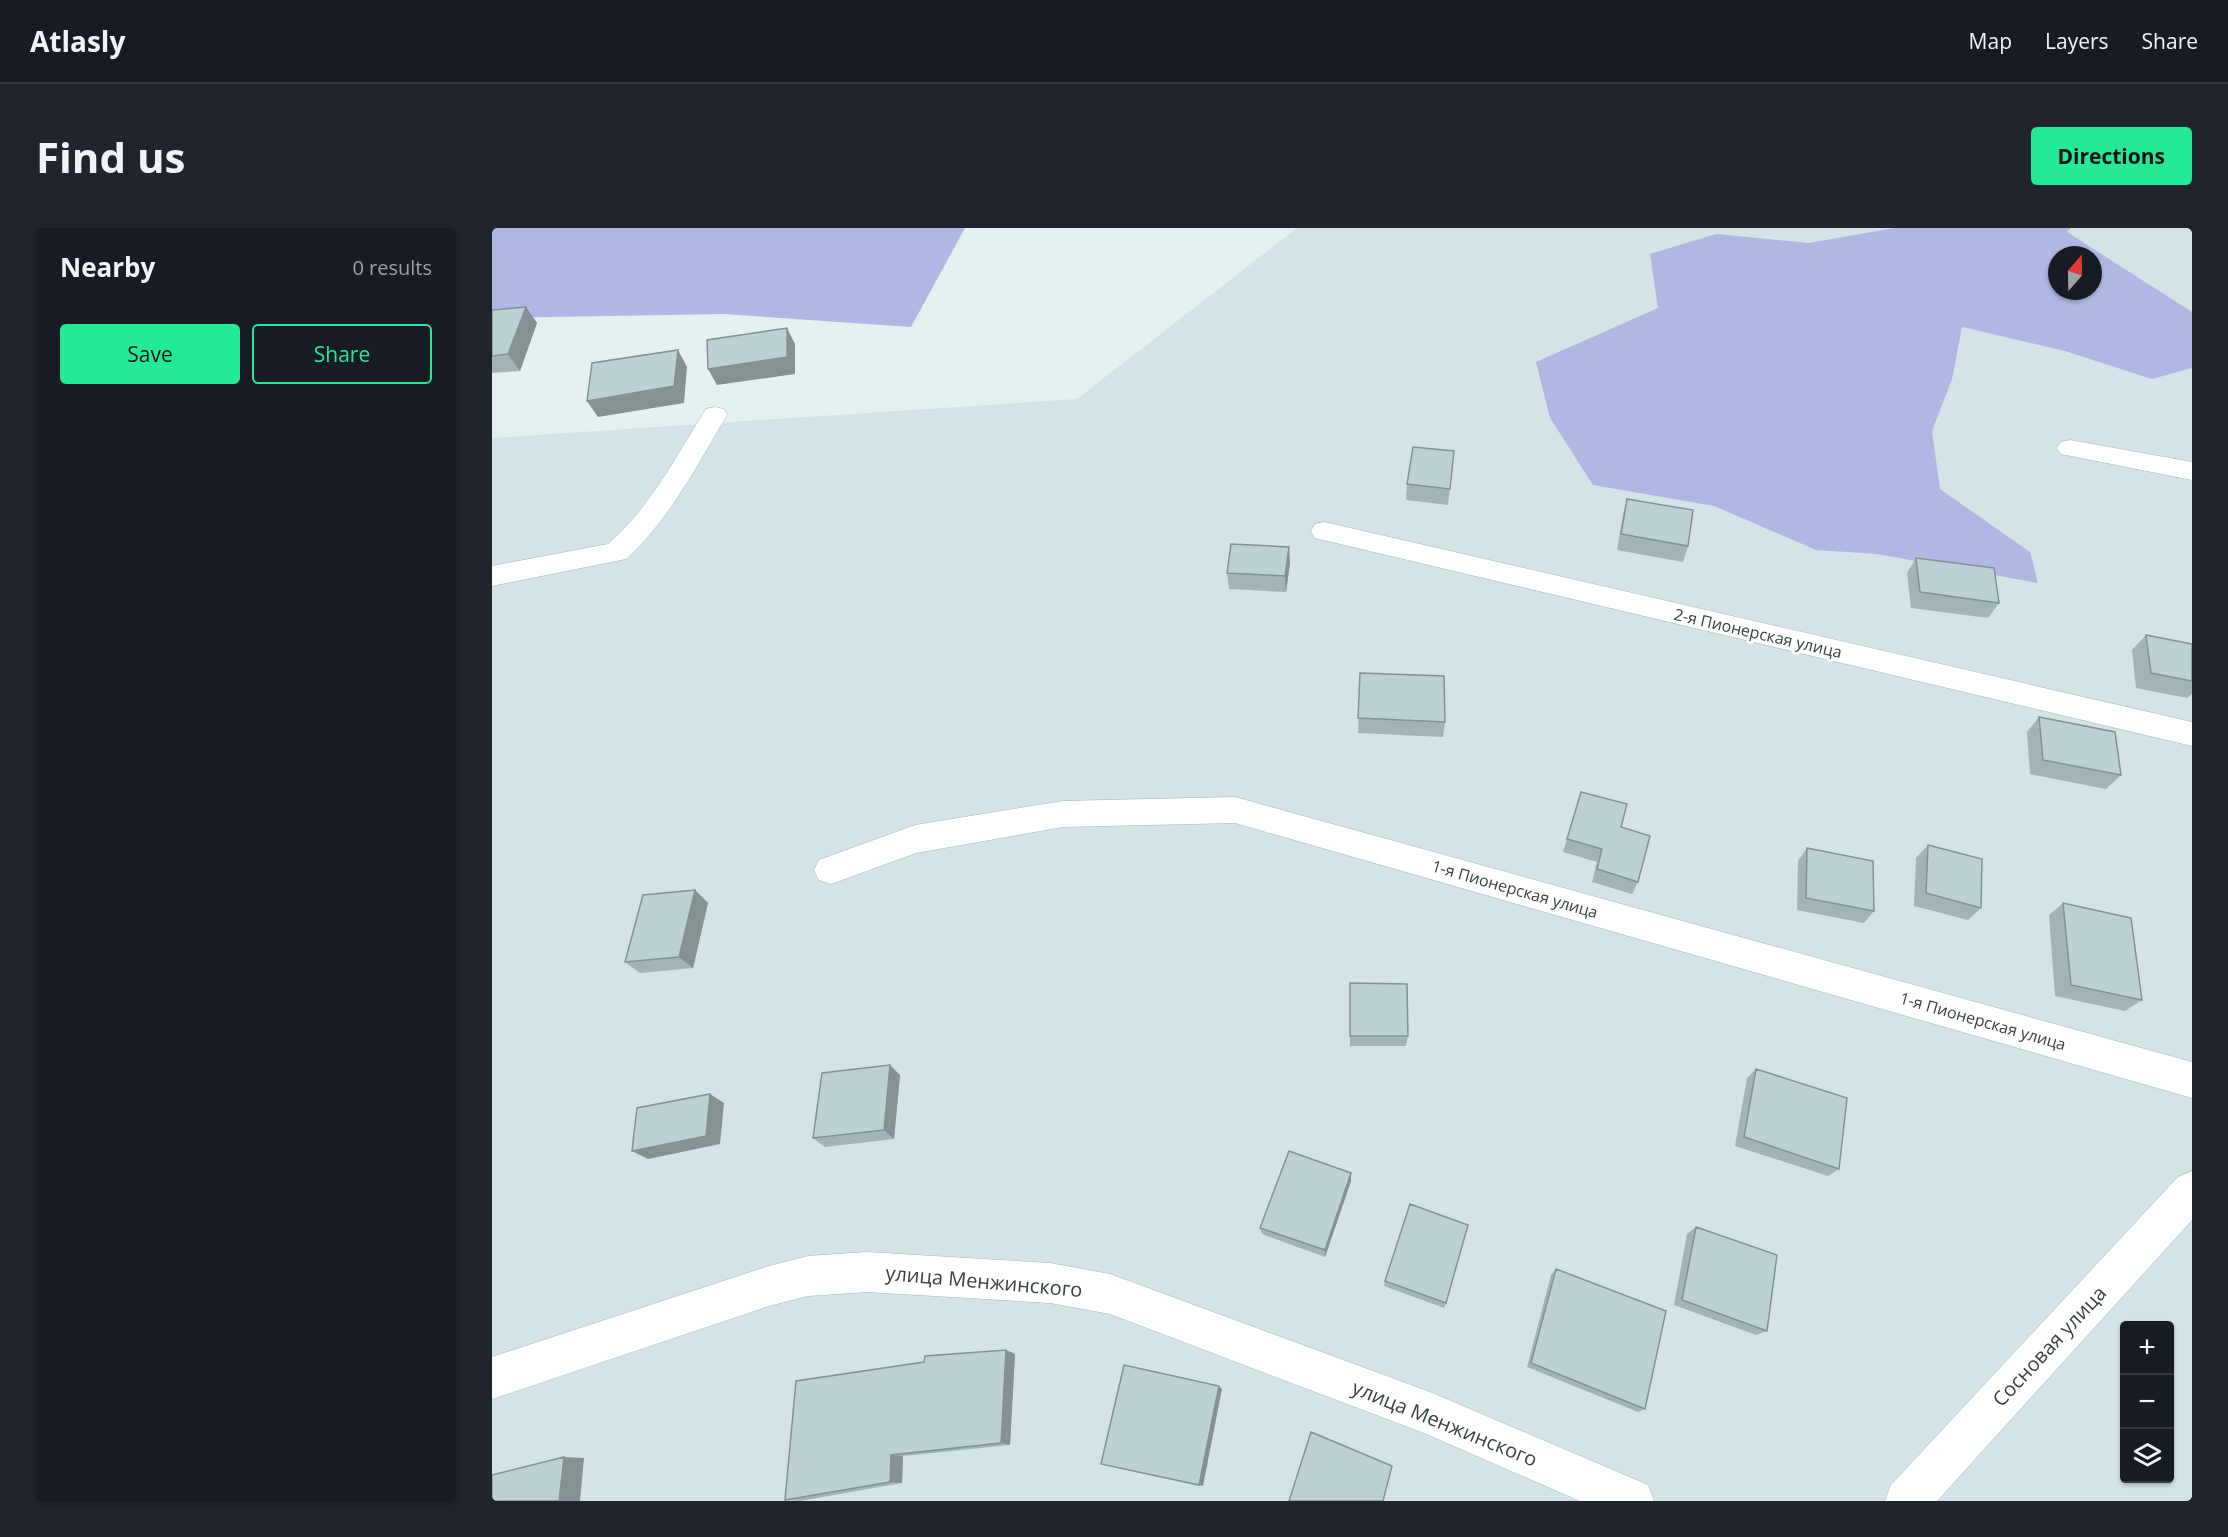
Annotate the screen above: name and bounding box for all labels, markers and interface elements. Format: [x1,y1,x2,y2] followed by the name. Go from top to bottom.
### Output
[30,22,125,60] text: Atlasly
[1969,27,2012,55] text: Map
[2045,27,2109,55] text: Layers
[2142,27,2198,55] text: Share
[2031,127,2192,185] button: Directions
[36,128,185,185] text: Find us
[2048,246,2102,300] north arrow
[60,249,155,285] text: Nearby
[352,254,432,281] text: 0 results
[60,324,240,384] button: Save
[252,324,432,384] button: Share
[1672,603,1844,663] street label: 2-я Пионерская улица
[1429,855,1601,923] street label: 1-я Пионерская улица
[1897,987,2069,1055] street label: 1-я Пионерская улица
[884,1259,1084,1303] street label: улица Менжинского
[1986,1280,2112,1412] street label: Сосновая улица
[2120,1321,2174,1483] map controls
[2120,1321,2174,1375] button: +
[1348,1373,1542,1473] street label: улица Менжинского
[2120,1375,2174,1429] button: −
[2120,1429,2174,1483] button: layers

